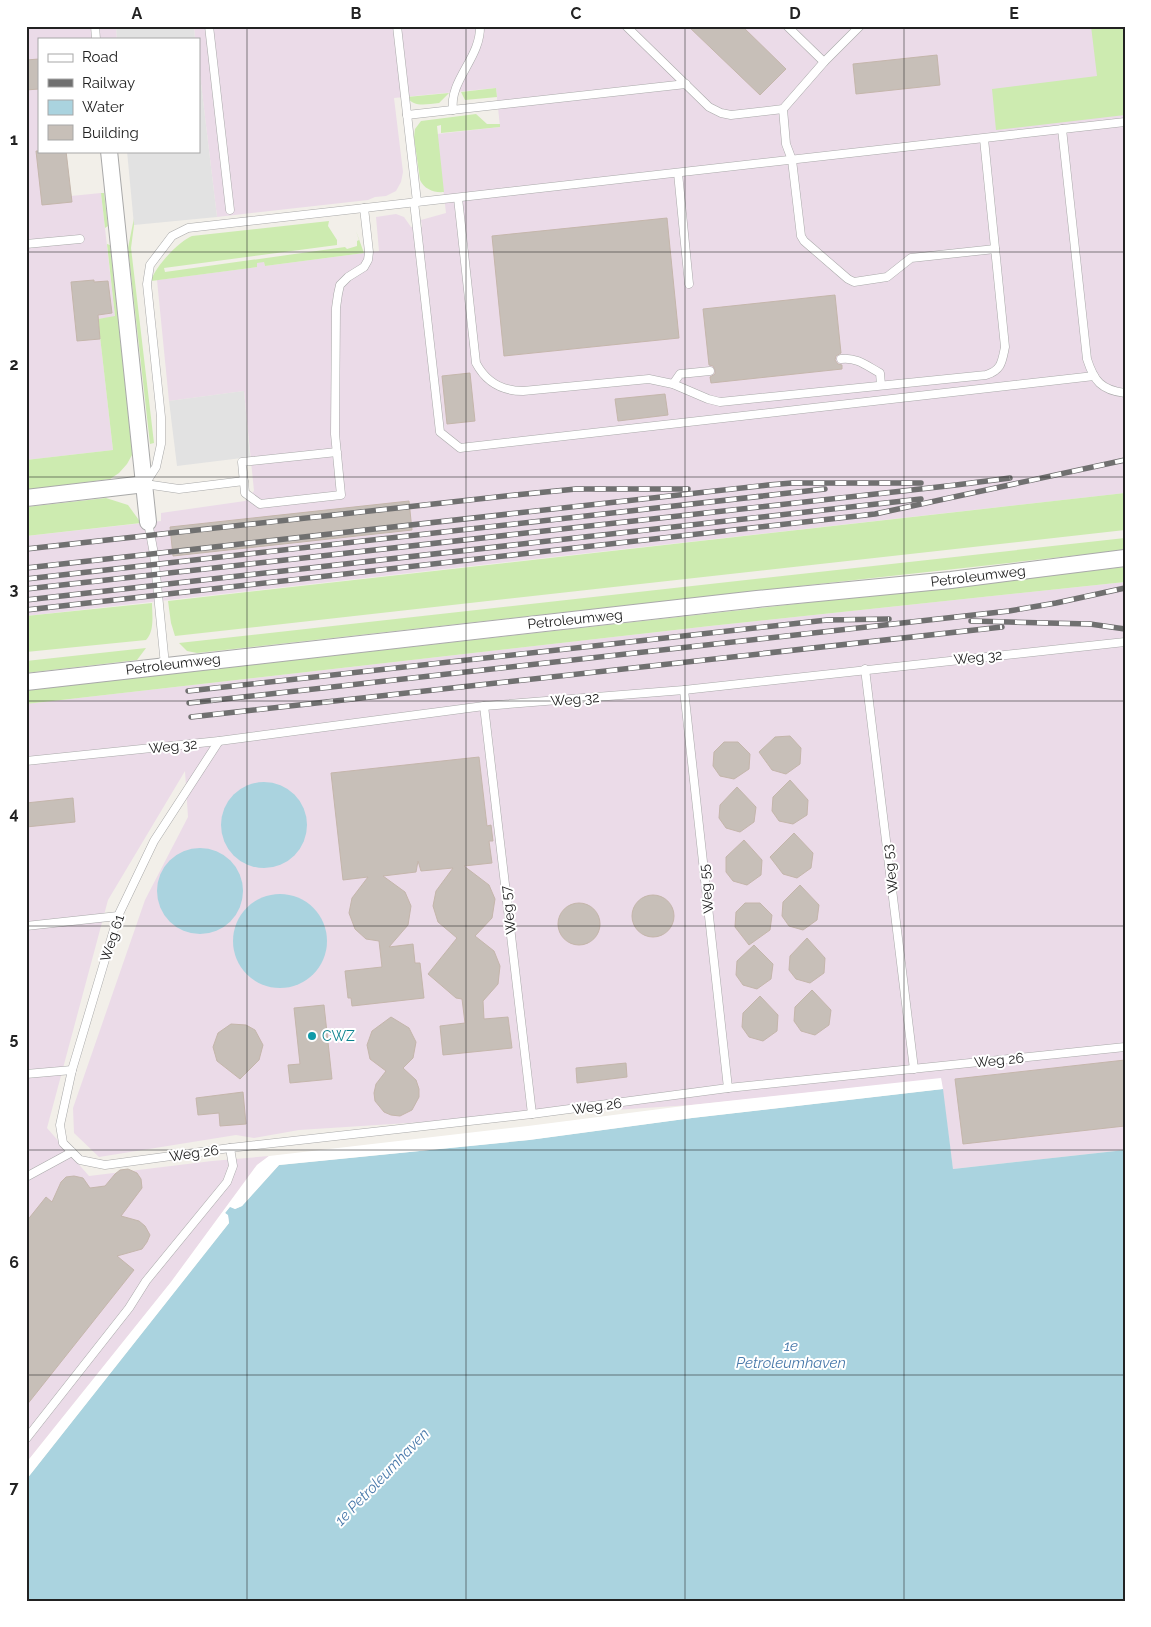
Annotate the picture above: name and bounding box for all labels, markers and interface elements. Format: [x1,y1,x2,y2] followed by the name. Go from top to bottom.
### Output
[132,4,143,23] text: A
[351,4,362,23] text: B
[571,4,582,23] text: C
[789,4,801,23] text: D
[1009,4,1019,23] text: E
[38,38,200,152] legend
[82,48,118,66] text: Road
[82,74,135,92] text: Railway
[82,98,125,116] text: Water
[82,124,139,142] text: Building
[10,130,18,149] text: 1
[9,355,19,374] text: 2
[930,562,1026,590] street label: Petroleumweg
[10,580,19,599] text: 3
[527,606,623,632] street label: Petroleumweg
[953,646,1003,668] street label: Weg 32
[125,650,221,678] street label: Petroleumweg
[550,689,600,709] street label: Weg 32
[148,735,198,757] street label: Weg 32
[9,804,19,823] text: 4
[879,844,901,894] street label: Weg 53
[695,863,717,914] street label: Weg 55
[497,884,519,935] street label: Weg 57
[97,912,127,964] street label: Weg 61
[322,1028,355,1044] place label: CWZ
[10,1029,19,1048] text: 5
[306,1030,318,1042] marker: CWZ
[973,1049,1025,1071] street label: Weg 26
[571,1095,623,1117] street label: Weg 26
[168,1142,220,1164] street label: Weg 26
[9,1253,19,1272] text: 6
[736,1337,846,1372] water label: 1e Petroleumhaven
[331,1425,433,1529] water label: 1e Petroleumhaven
[10,1478,19,1497] text: 7

